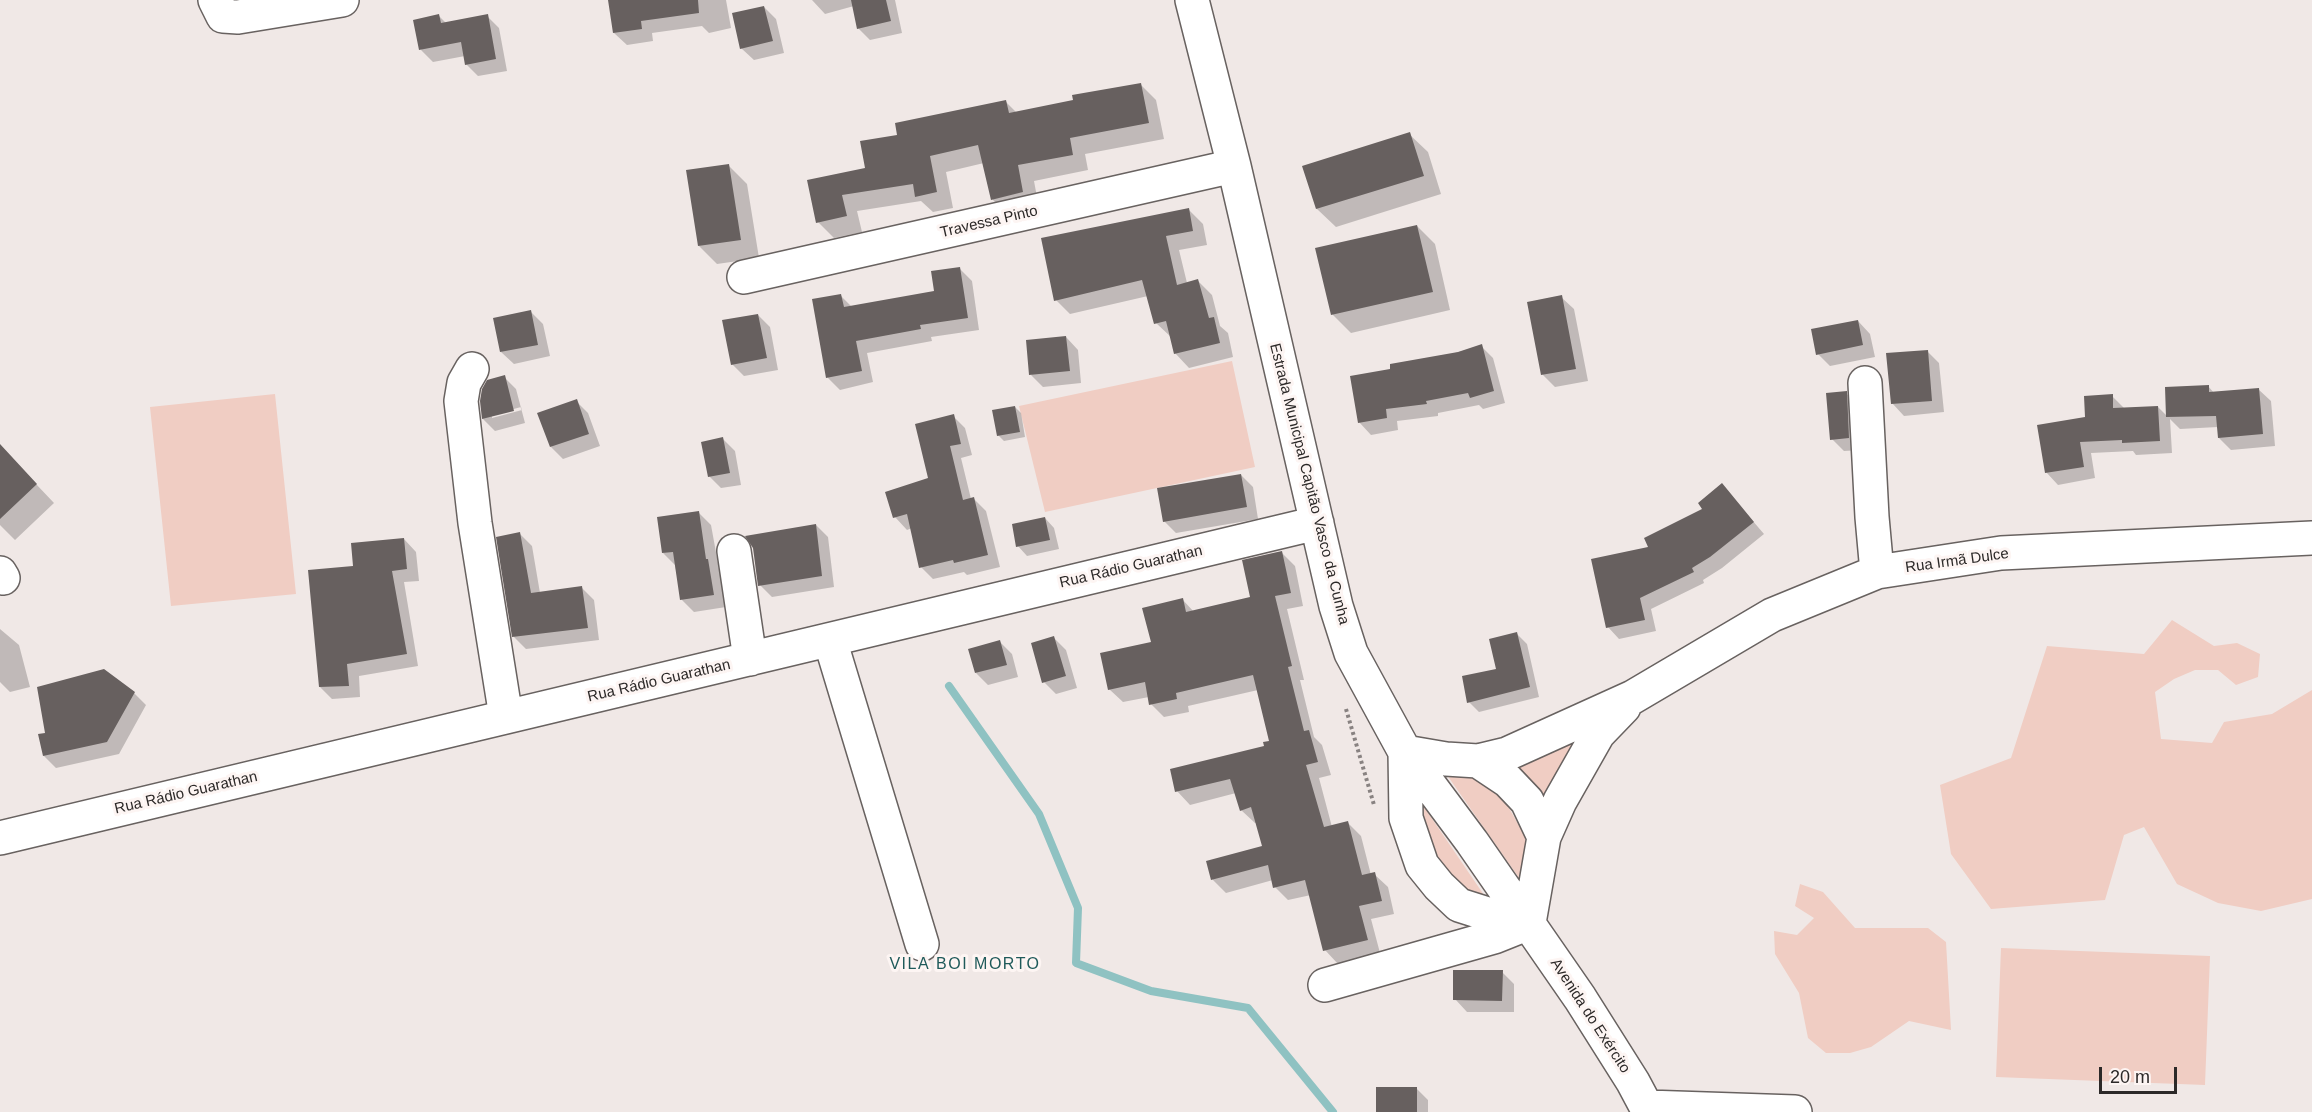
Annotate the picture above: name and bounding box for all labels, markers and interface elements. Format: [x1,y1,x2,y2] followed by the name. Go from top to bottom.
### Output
[939,202,1039,242] street label: Travessa Pinto
[1265,342,1353,626] street label: Estrada Municipal Capitão Vasco da Cunha
[1058,542,1204,592] street label: Rua Rádio Guarathan
[1904,545,2010,577] street label: Rua Irmã Dulce
[586,656,732,706] street label: Rua Rádio Guarathan
[113,768,259,818] street label: Rua Rádio Guarathan
[889,955,1041,975] district label: VILA BOI MORTO
[1546,955,1634,1077] street label: Avenida do Exército
[2102,1055,2180,1093] scale bar
[2110,1067,2150,1087] text: 20 m

